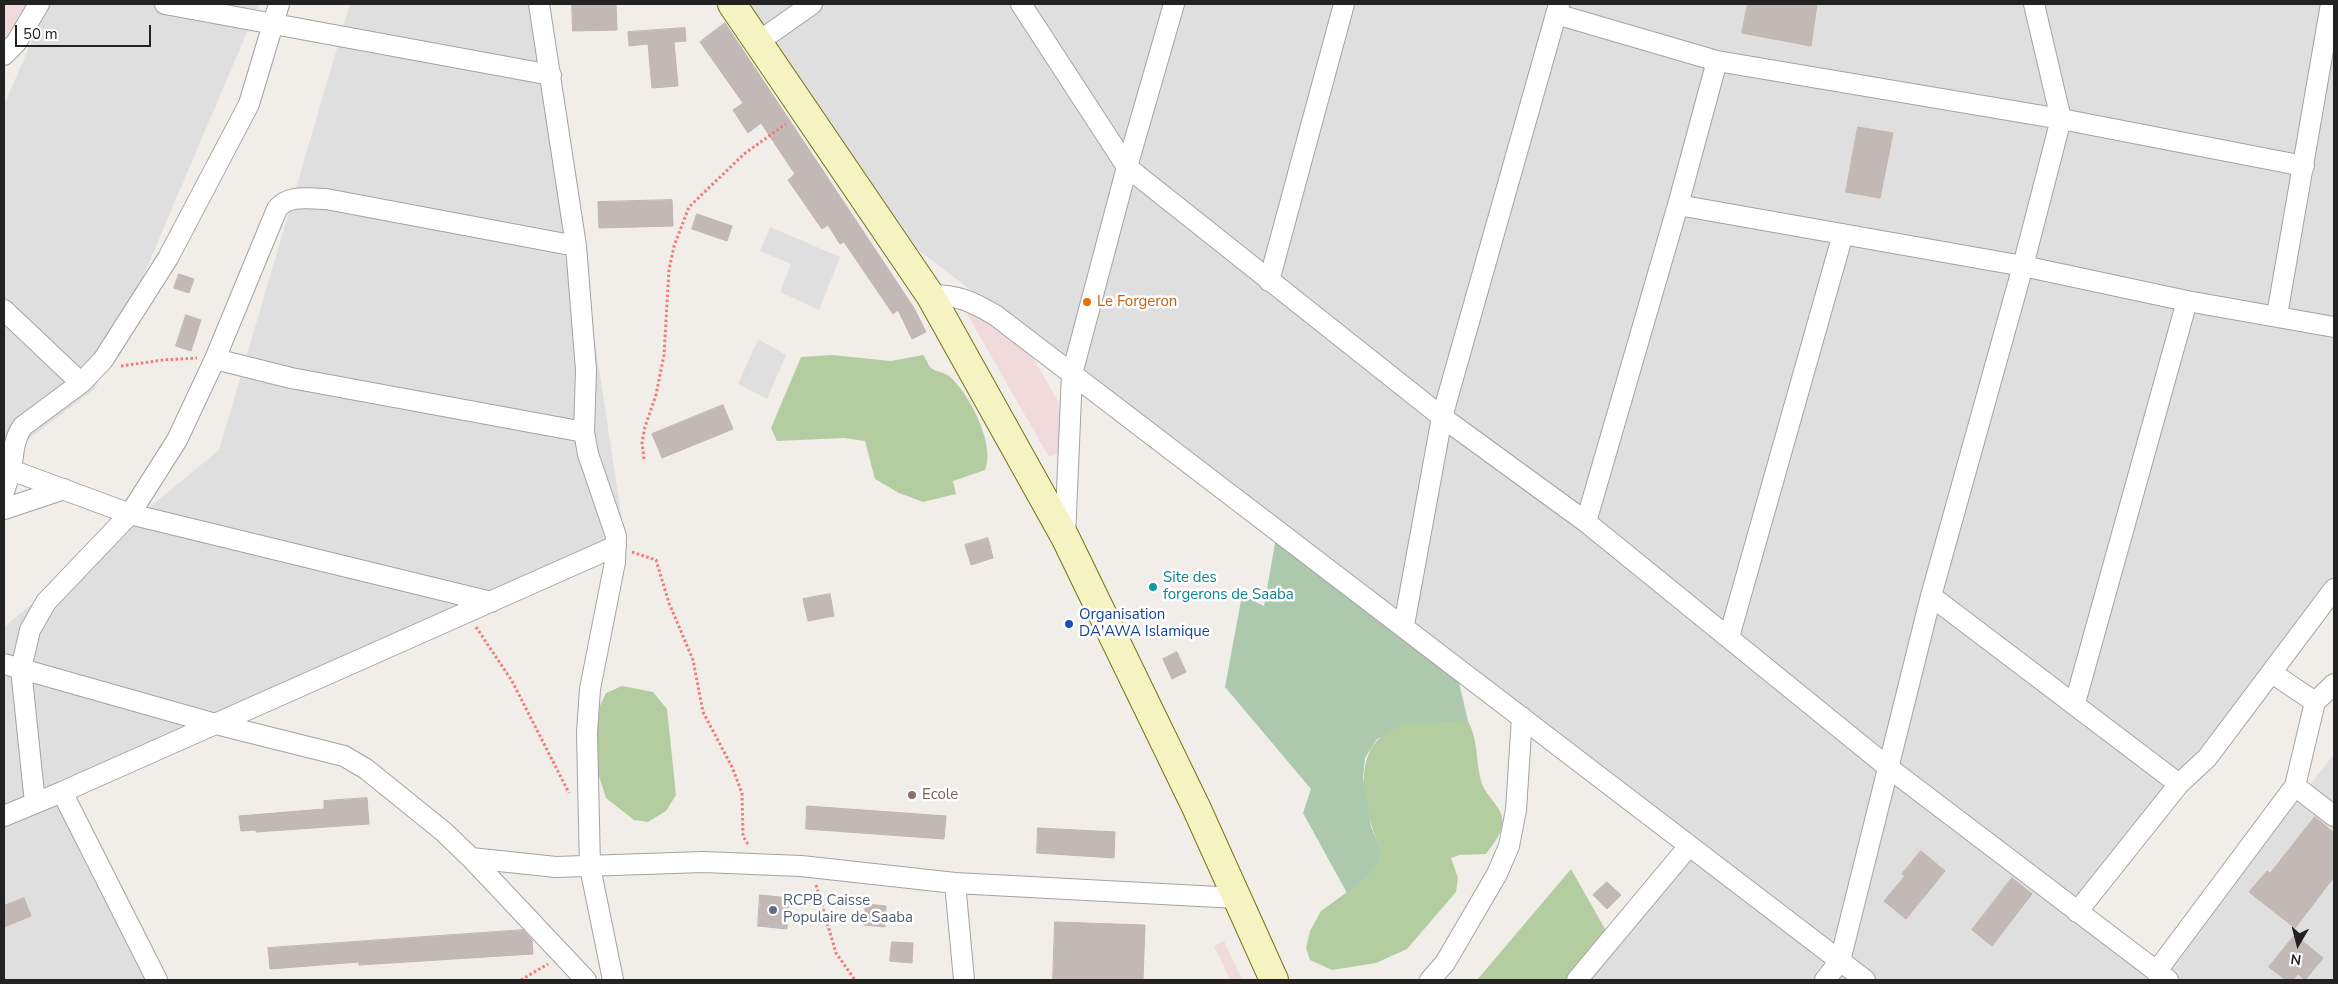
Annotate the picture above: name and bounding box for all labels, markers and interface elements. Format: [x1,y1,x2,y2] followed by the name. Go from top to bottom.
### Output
[18,15,154,47] scale bar
[23,24,58,44] text: 50 m
[1097,293,1177,311] place label: Le Forgeron
[1081,296,1093,308] marker: Le Forgeron
[1163,569,1294,604] place label: Site des forgerons de Saaba
[1147,581,1159,593] marker: Site des forgerons de Saaba
[1079,606,1210,641] place label: Organisation DA'AWA Islamique
[1063,618,1075,630] marker: Organisation DA'AWA Islamique
[922,786,958,804] place label: Ecole
[906,789,918,801] marker: Ecole
[783,892,913,927] place label: RCPB Caisse Populaire de Saaba
[767,904,779,916] marker: RCPB Caisse Populaire de Saaba
[2273,919,2323,969] north arrow
[2289,949,2302,969] text: N

